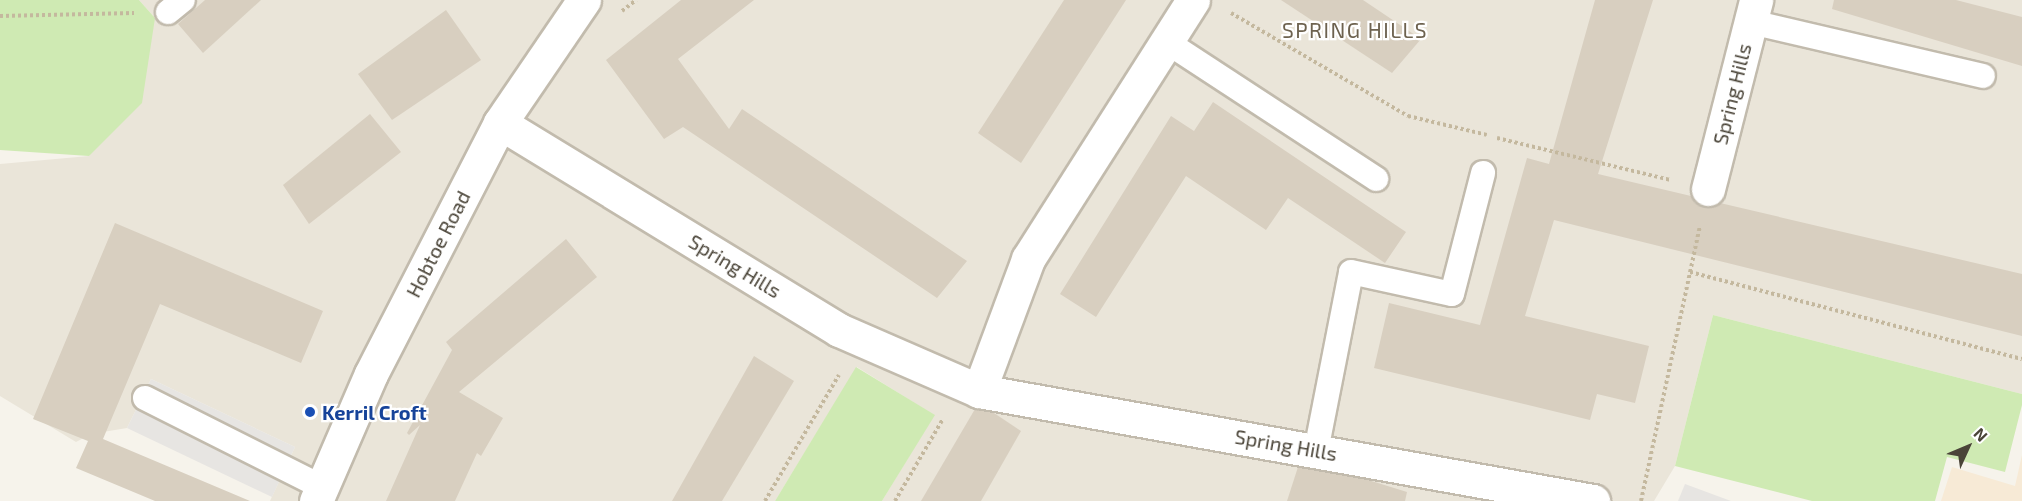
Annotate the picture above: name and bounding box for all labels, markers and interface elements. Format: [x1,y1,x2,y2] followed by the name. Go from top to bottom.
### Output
[1282,17,1428,43] district label: SPRING HILLS
[1708,41,1756,147] street label: Spring Hills
[401,187,475,301] street label: Hobtoe Road
[685,229,785,303] street label: Spring Hills
[322,400,427,424] place label: Kerril Croft
[303,405,317,419] marker: Kerril Croft
[1938,417,1998,477] north arrow
[1970,423,1992,445] text: N
[1233,424,1339,466] street label: Spring Hills

